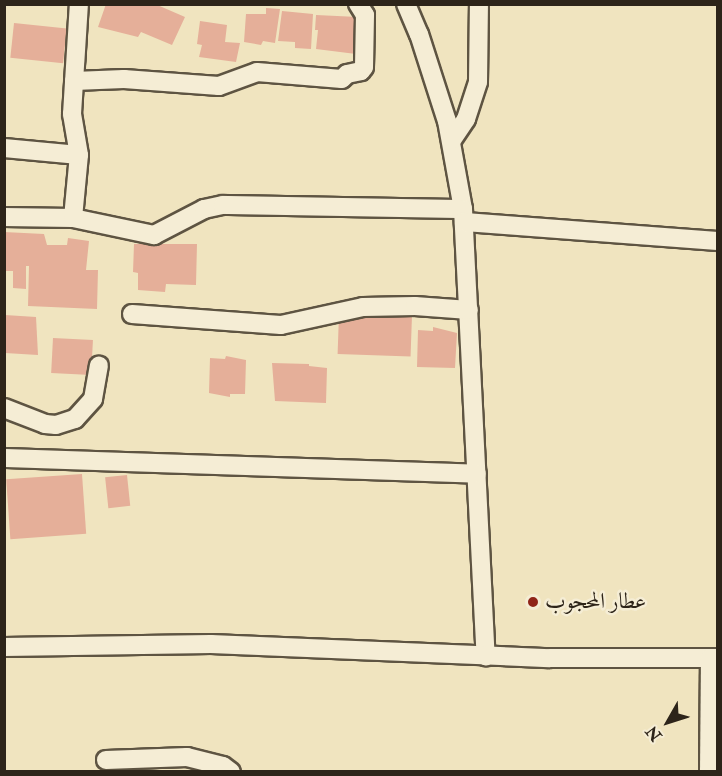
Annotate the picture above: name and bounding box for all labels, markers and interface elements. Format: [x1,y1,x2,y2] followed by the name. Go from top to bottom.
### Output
[545,589,646,615] place label: عطار المحجوب
[526,595,540,609] marker: عطار المحجوب
[638,692,698,752] north arrow
[642,721,666,745] text: N

